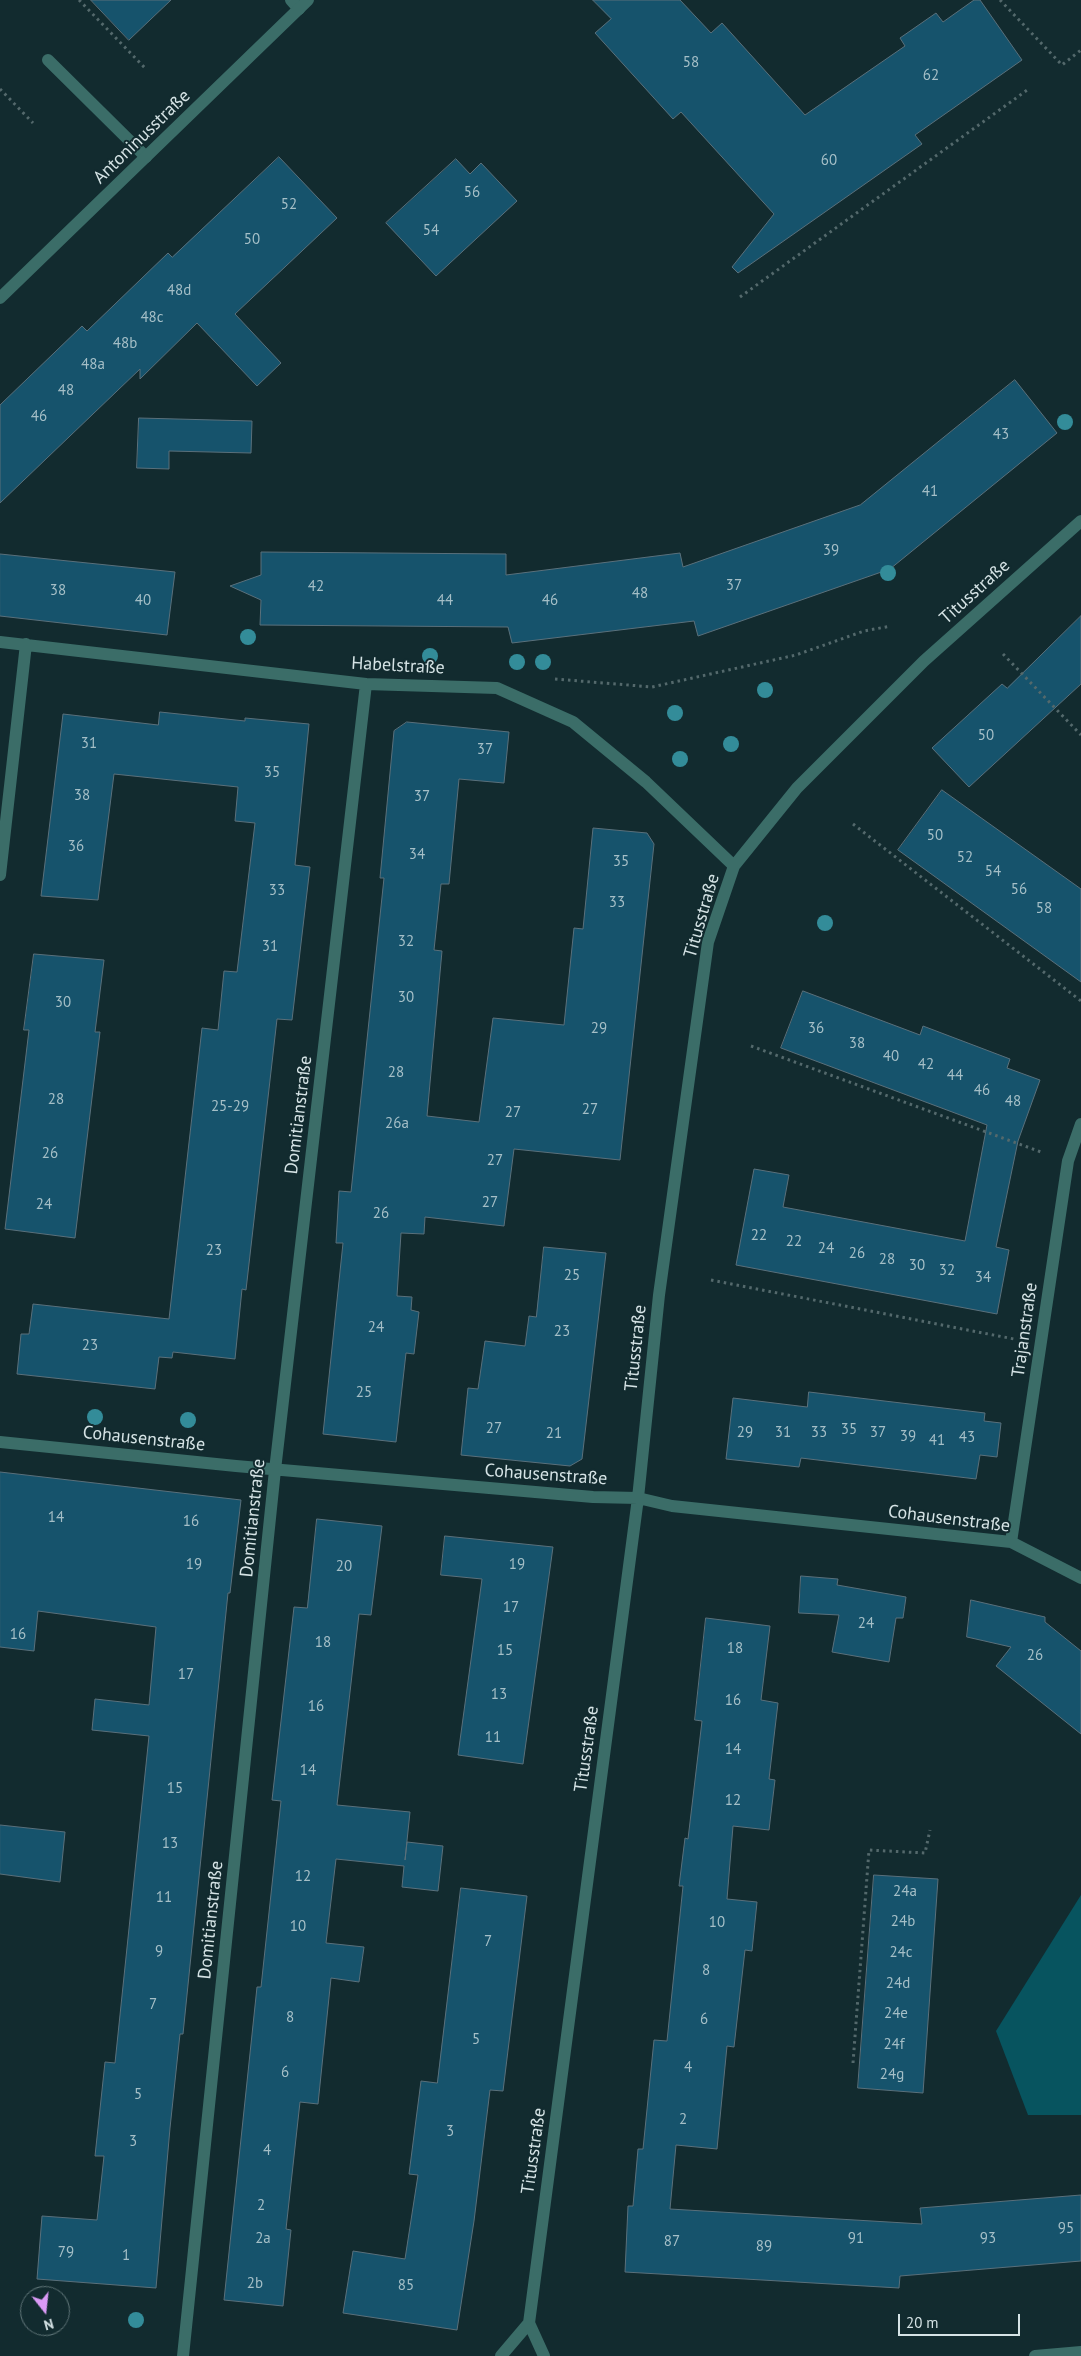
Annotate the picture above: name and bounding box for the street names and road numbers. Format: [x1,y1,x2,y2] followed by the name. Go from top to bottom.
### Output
[89,85,195,189] street label: Antoninusstraße
[936,555,1014,629] street label: Titusstraße
[351,653,445,679] street label: Habelstraße
[680,871,724,961] street label: Titusstraße
[281,1055,317,1175] street label: Domitianstraße
[1008,1281,1042,1379] street label: Trajanstraße
[621,1304,651,1392] street label: Titusstraße
[82,1422,206,1456] street label: Cohausenstraße
[236,1458,270,1578] street label: Domitianstraße
[484,1460,608,1490] street label: Cohausenstraße
[887,1501,1011,1537] street label: Cohausenstraße
[570,1705,604,1793] street label: Titusstraße
[194,1860,228,1980] street label: Domitianstraße
[517,2107,551,2195] street label: Titusstraße

